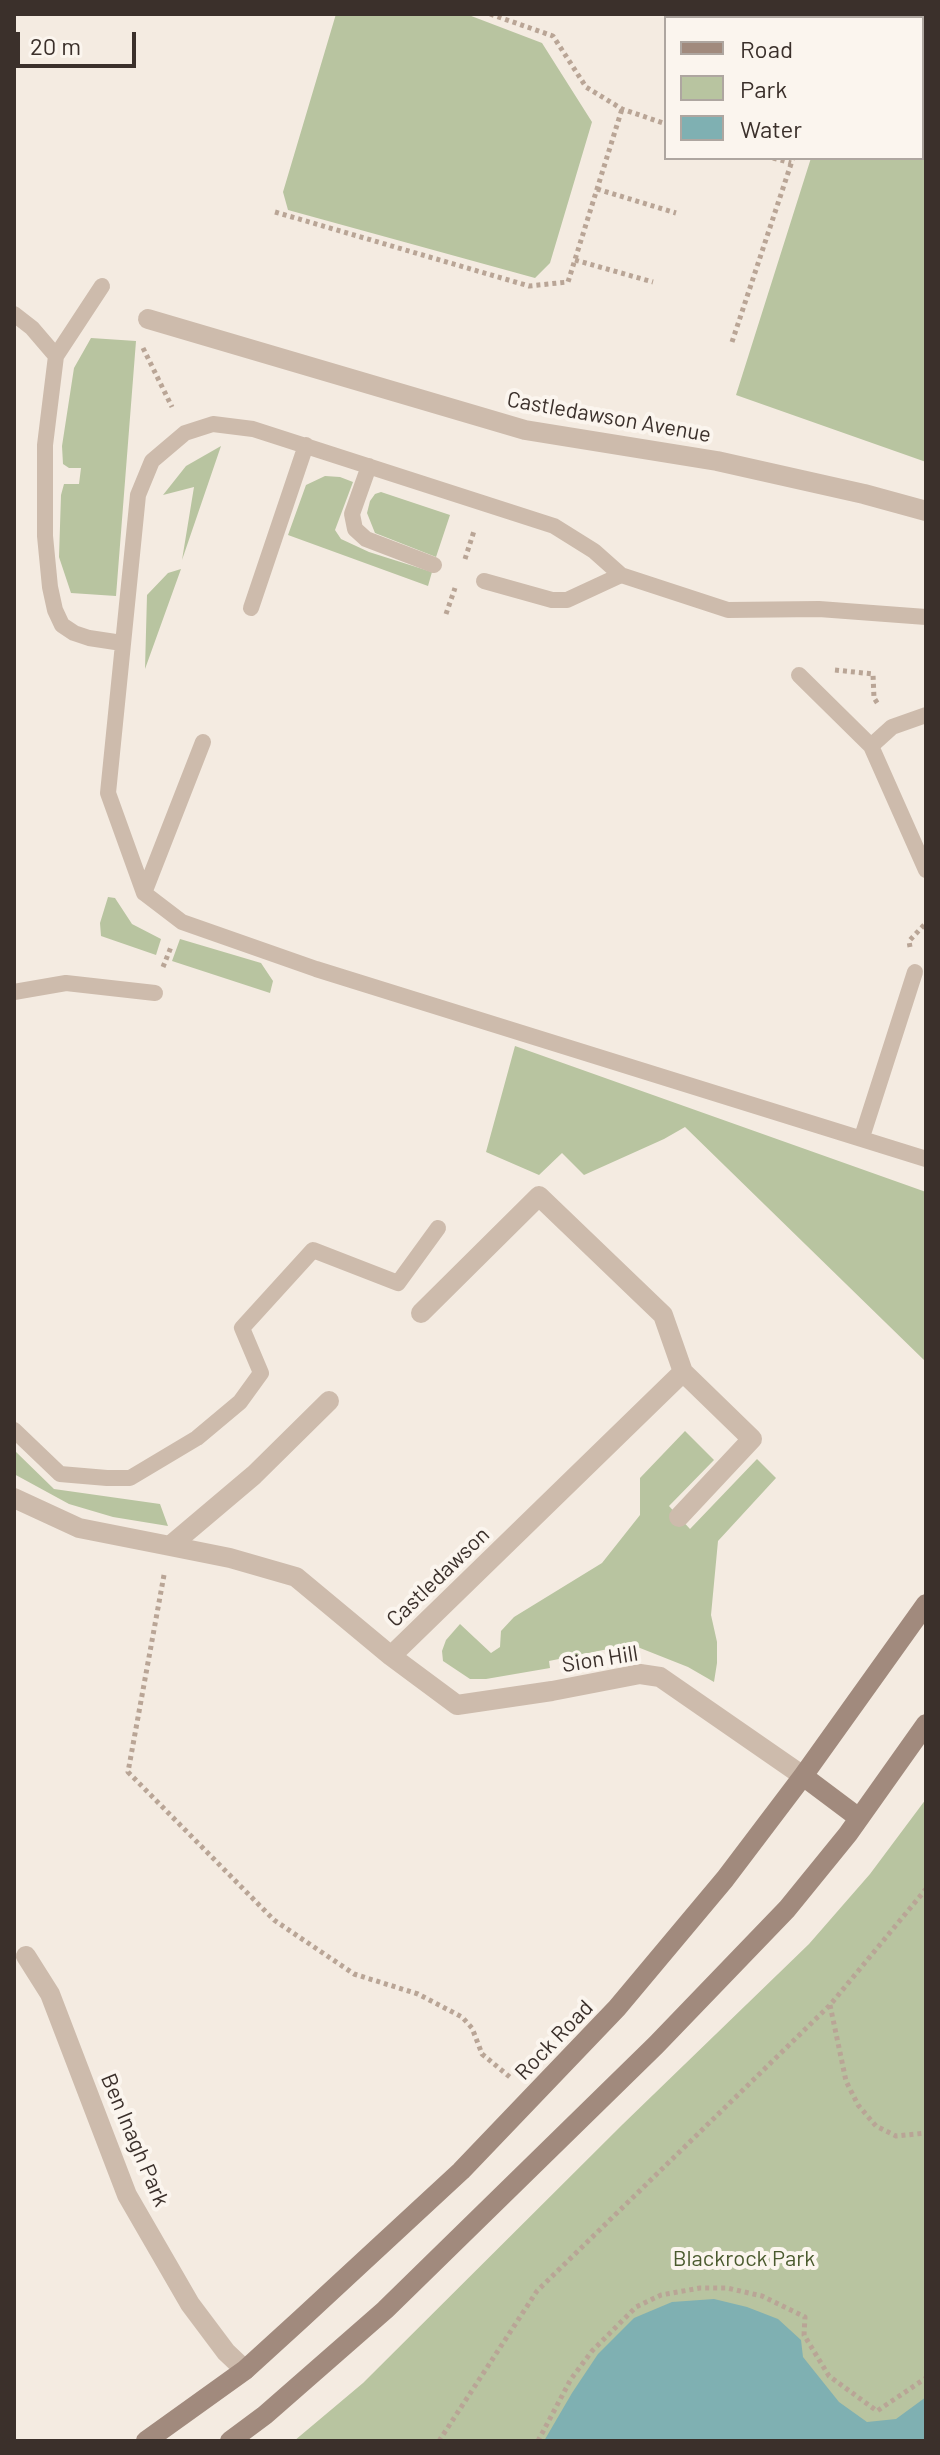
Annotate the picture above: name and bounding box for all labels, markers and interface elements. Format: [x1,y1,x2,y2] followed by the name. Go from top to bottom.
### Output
[20,16,140,66] scale bar
[664,16,924,160] legend
[30,31,81,60] text: 20 m
[740,34,793,63] text: Road
[740,74,787,103] text: Park
[740,114,802,143] text: Water
[505,386,713,448] street label: Castledawson Avenue
[381,1521,495,1633] street label: Castledawson
[560,1640,640,1678] street label: Sion Hill
[509,1995,599,2085] street label: Rock Road
[95,2070,175,2210] street label: Ben Inagh Park
[673,2246,815,2272] park label: Blackrock Park

